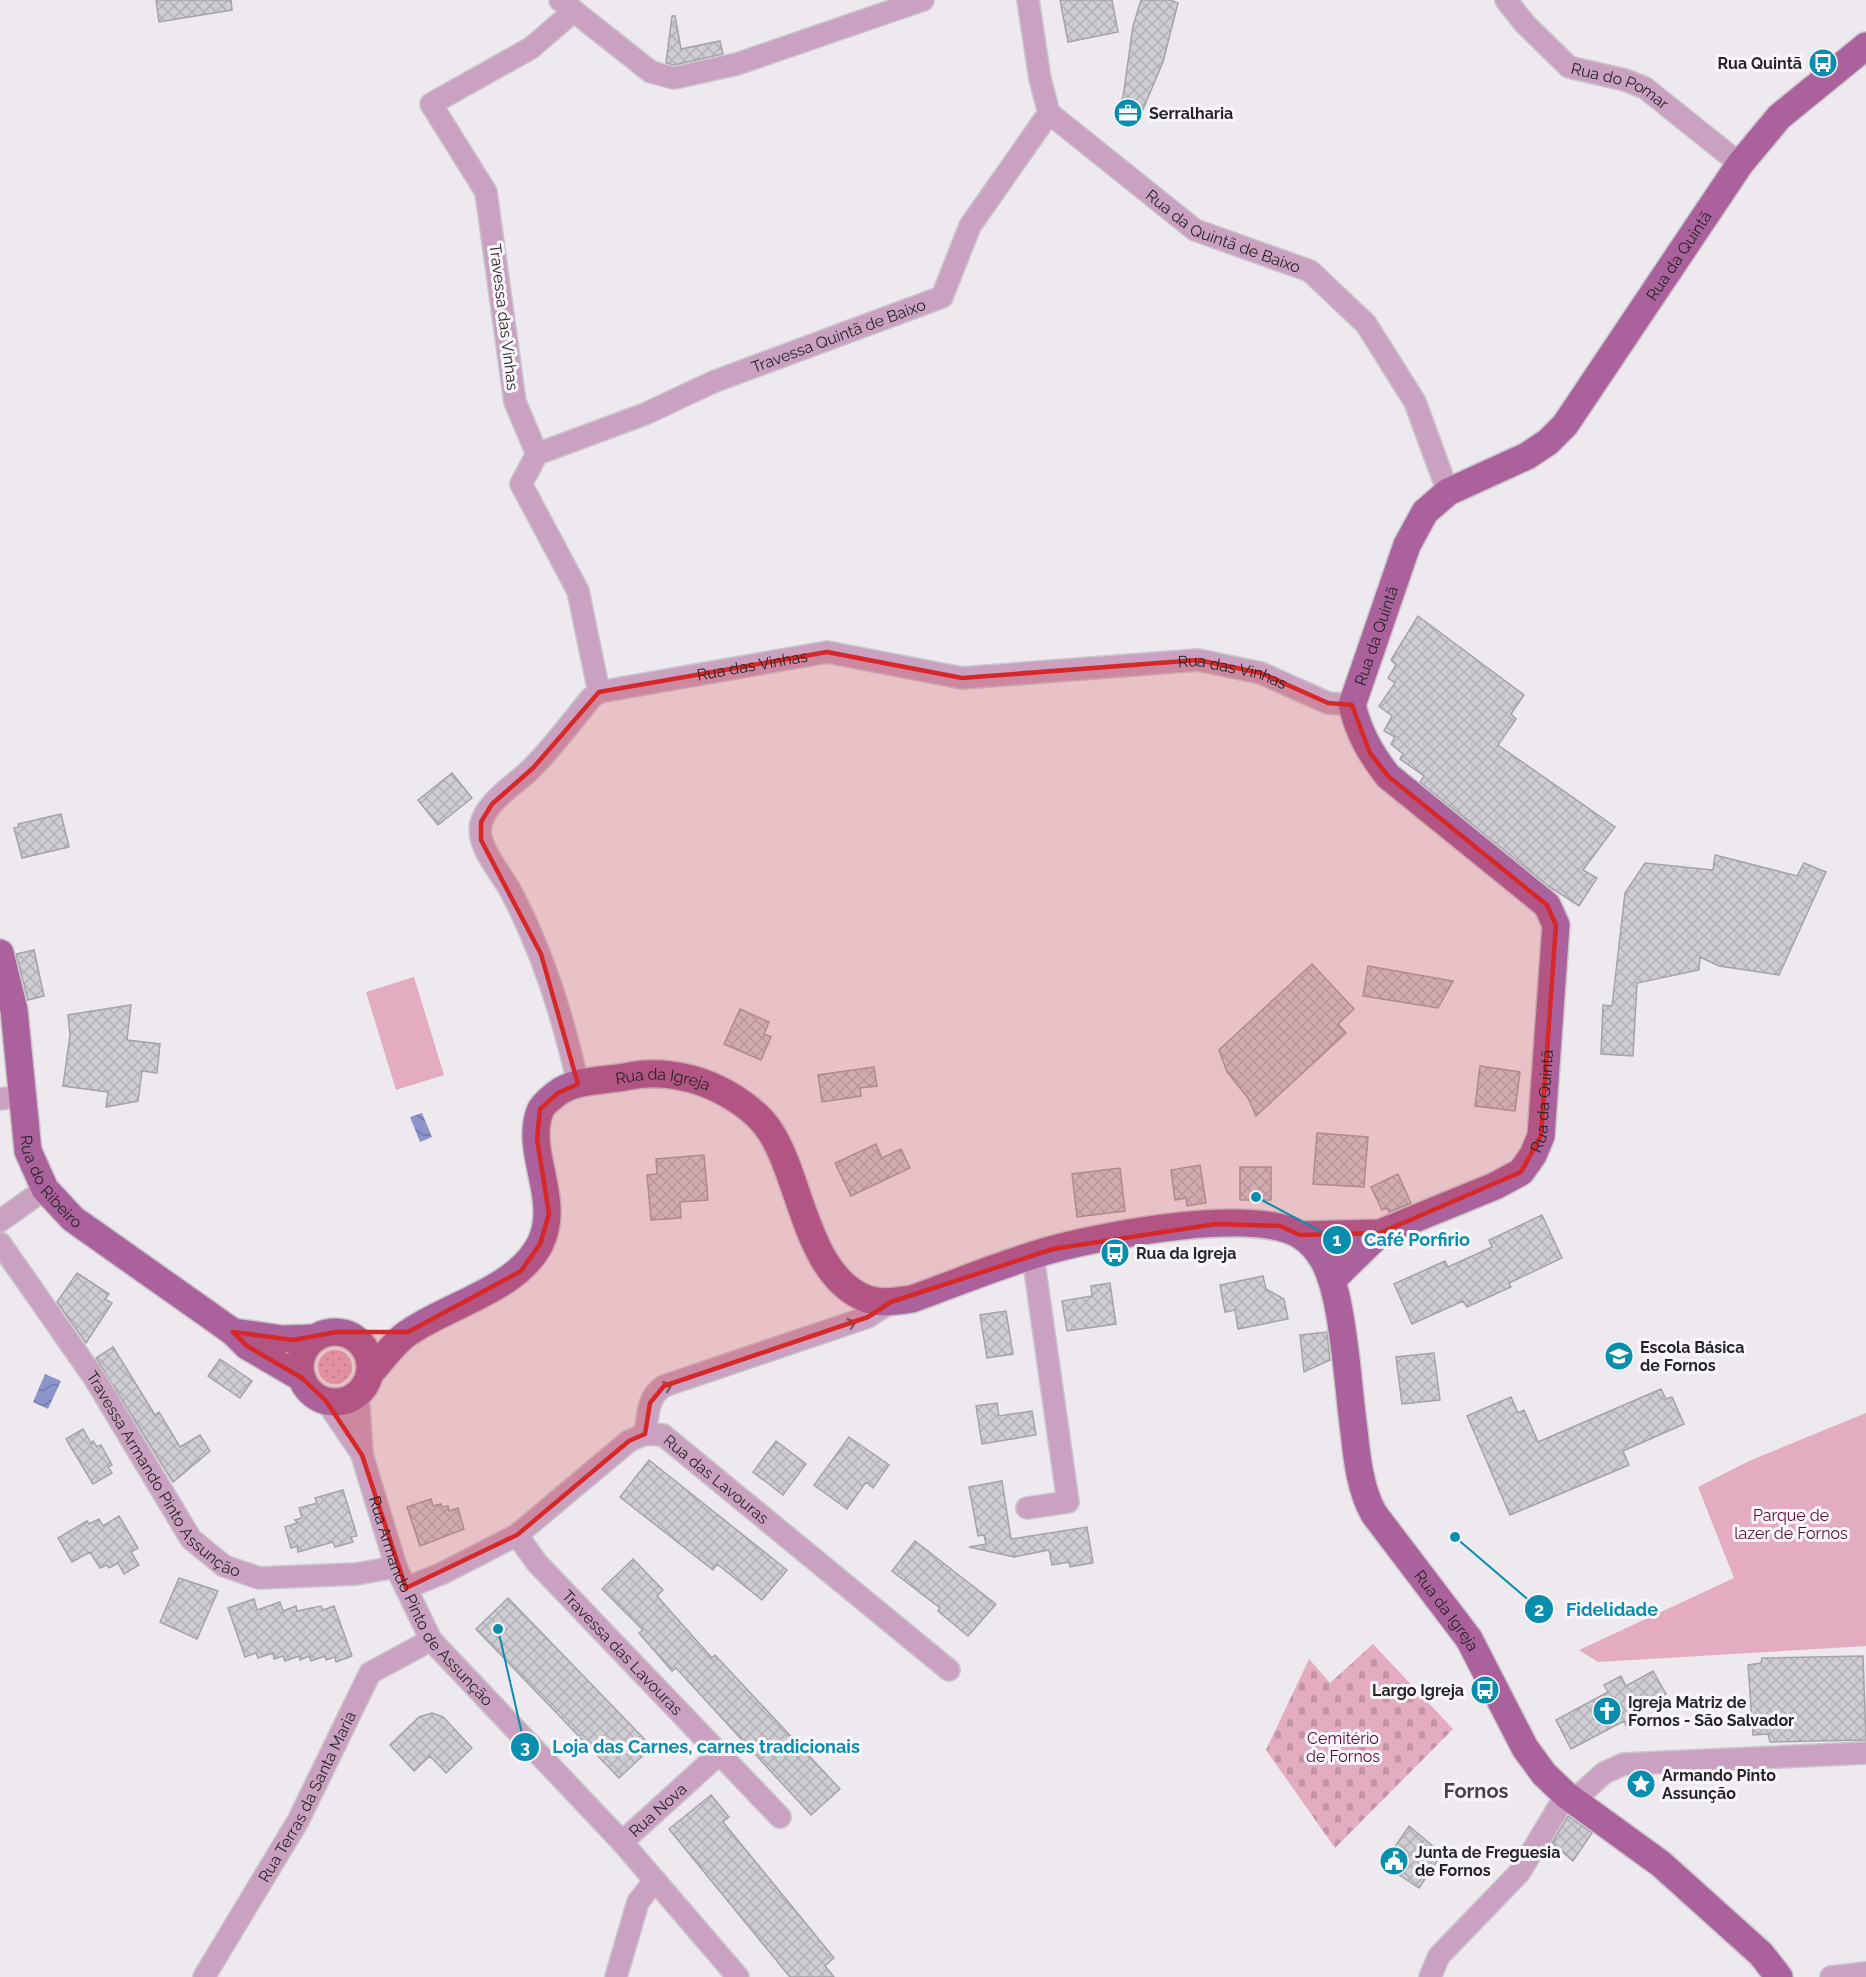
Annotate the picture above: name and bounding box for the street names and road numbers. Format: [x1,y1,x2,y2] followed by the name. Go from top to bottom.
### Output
[1569,58,1673,113] street label: Rua do Pomar
[1142,185,1303,276] street label: Rua da Quintã de Baixo
[1642,207,1715,304] street label: Rua da Quintã
[486,243,522,392] street label: Travessa das Vinhas
[749,294,928,376] street label: Travessa Quintã de Baixo
[1350,583,1402,688] street label: Rua da Quintã
[695,646,809,684] street label: Rua das Vinhas
[1177,651,1290,693] street label: Rua das Vinhas
[1526,1049,1557,1155] street label: Rua da Quintã
[614,1064,713,1094] street label: Rua da Igreja
[17,1134,86,1232] street label: Rua do Ribeiro
[83,1367,243,1580] street label: Travessa Armando Pinto Assunção
[660,1430,773,1528] street label: Rua das Lavouras
[365,1493,497,1709] street label: Rua Armando Pinto de Assunção
[1410,1566,1483,1654] street label: Rua da Igreja
[558,1586,687,1719] street label: Travessa das Lavouras
[254,1708,360,1885] street label: Rua Terras da Santa Maria
[625,1779,690,1841] street label: Rua Nova

